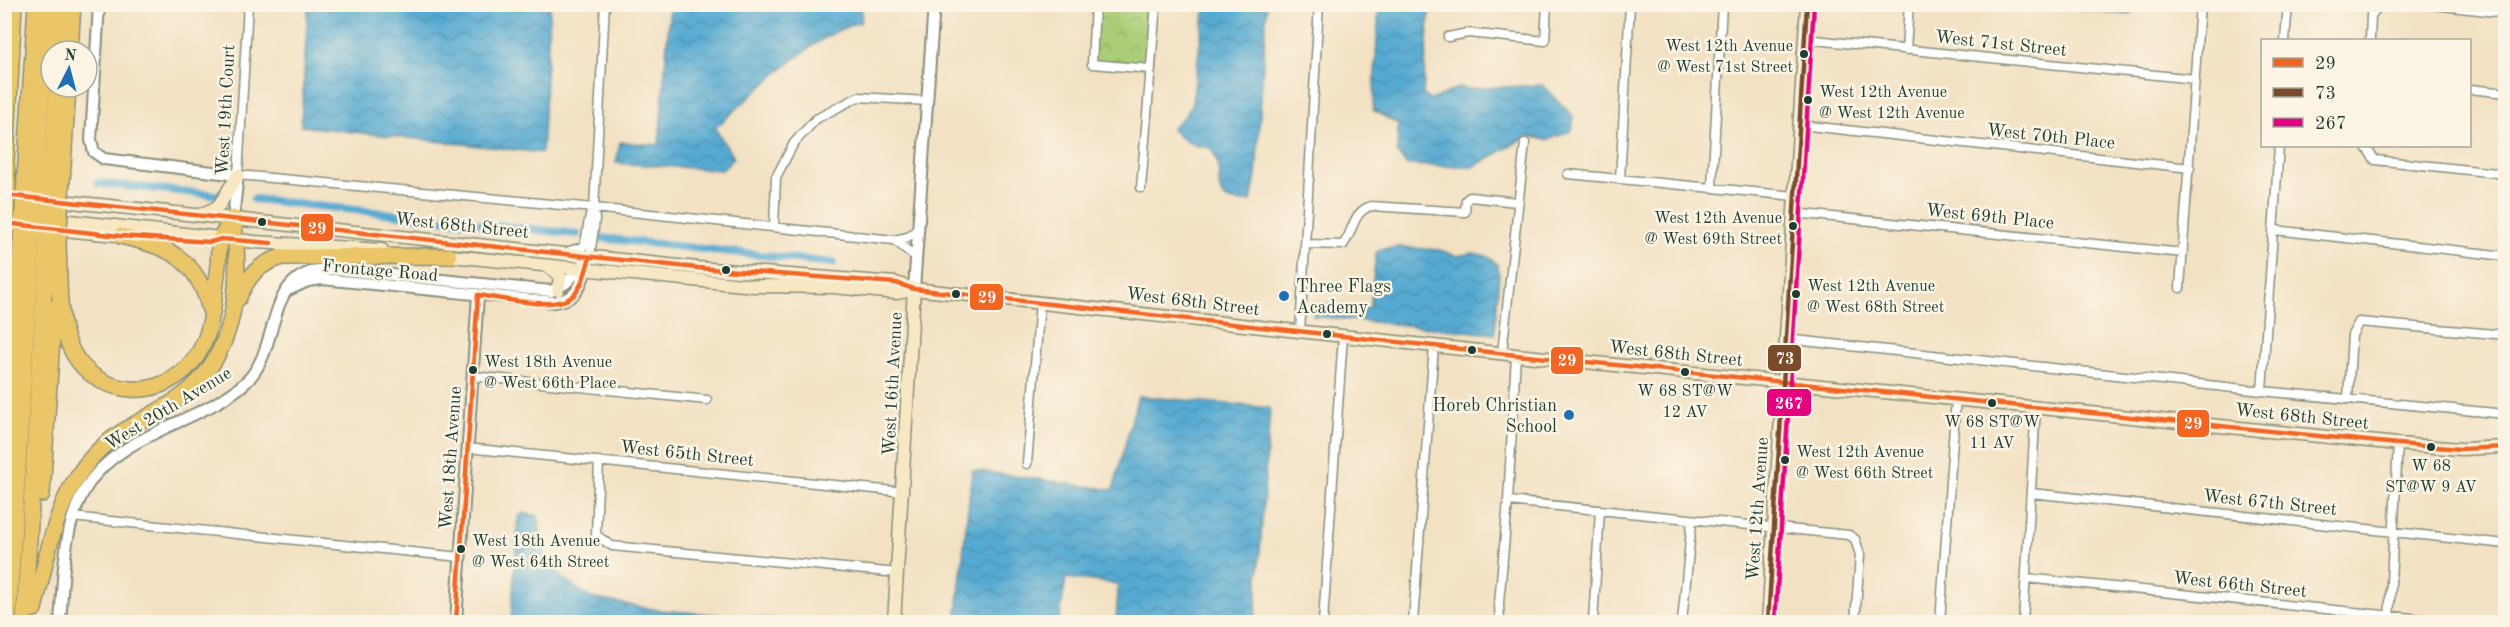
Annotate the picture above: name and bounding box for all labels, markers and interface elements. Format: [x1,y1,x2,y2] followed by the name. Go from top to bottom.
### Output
[1934,28,2068,60] street label: West 71st Street
[39,39,99,99] north arrow
[1657,39,1793,76] place label: West 12th Avenue @ West 71st Street
[2261,39,2471,147] legend
[214,44,238,176] street label: West 19th Court
[63,47,78,65] text: N
[1798,48,1810,60] marker: West 12th Avenue @ West 71st Street
[2315,55,2336,73] text: 29
[1819,85,1965,122] place label: West 12th Avenue @ West 12th Avenue
[2315,85,2336,103] text: 73
[1802,94,1814,106] marker: West 12th Avenue @ West 12th Avenue
[2315,115,2346,133] text: 267
[1986,121,2116,153] street label: West 70th Place
[1925,201,2055,233] street label: West 69th Place
[394,210,530,242] street label: West 68th Street
[1645,211,1782,248] place label: West 12th Avenue @ West 69th Street
[300,213,334,242] line badge: 29
[256,216,268,228] unlabelled marker
[1787,220,1799,232] marker: West 12th Avenue @ West 69th Street
[308,222,326,238] text: 29
[321,257,439,285] street label: Frontage Road
[720,264,732,276] unlabelled marker
[1296,278,1391,317] place label: Three Flags Academy
[1807,279,1945,316] place label: West 12th Avenue @ West 68th Street
[969,283,1004,311] line badge: 29
[1125,285,1261,319] street label: West 68th Street
[950,288,962,300] unlabelled marker
[1790,288,1802,300] marker: West 12th Avenue @ West 68th Street
[1277,289,1291,303] marker: Three Flags Academy
[978,291,996,307] text: 29
[880,312,906,456] street label: West 16th Avenue
[1321,328,1333,340] unlabelled marker
[1608,338,1744,370] street label: West 68th Street
[1466,344,1478,356] unlabelled marker
[1767,344,1802,372] line badge: 73
[1550,346,1584,375] line badge: 29
[1776,352,1794,368] text: 73
[1558,354,1576,370] text: 29
[484,355,616,392] place label: West 18th Avenue @ West 66th Place
[102,364,235,454] street label: West 20th Avenue
[467,364,479,376] marker: West 18th Avenue @ West 66th Place
[1679,366,1691,378] marker: W 68 ST@W 12 AV
[1637,384,1733,421] place label: W 68 ST@W 12 AV
[437,386,465,531] street label: West 18th Avenue
[1766,388,1812,417] line badge: 267
[1432,397,1557,436] place label: Horeb Christian School
[1775,397,1803,413] text: 267
[1986,397,1998,409] marker: W 68 ST@W 11 AV
[2234,401,2370,433] street label: West 68th Street
[1562,408,1576,422] marker: Horeb Christian School
[2176,409,2210,438] line badge: 29
[1944,415,2040,452] place label: W 68 ST@W 11 AV
[2184,417,2202,433] text: 29
[1744,437,1772,582] street label: West 12th Avenue
[619,438,755,470] street label: West 65th Street
[2425,441,2437,453] marker: W 68 ST@W 9 AV
[1796,445,1934,482] place label: West 12th Avenue @ West 66th Street
[1779,454,1791,466] marker: West 12th Avenue @ West 66th Street
[2385,459,2477,496] place label: W 68 ST@W 9 AV
[2202,487,2338,519] street label: West 67th Street
[472,534,610,571] place label: West 18th Avenue @ West 64th Street
[455,543,467,555] marker: West 18th Avenue @ West 64th Street
[2172,569,2308,601] street label: West 66th Street

